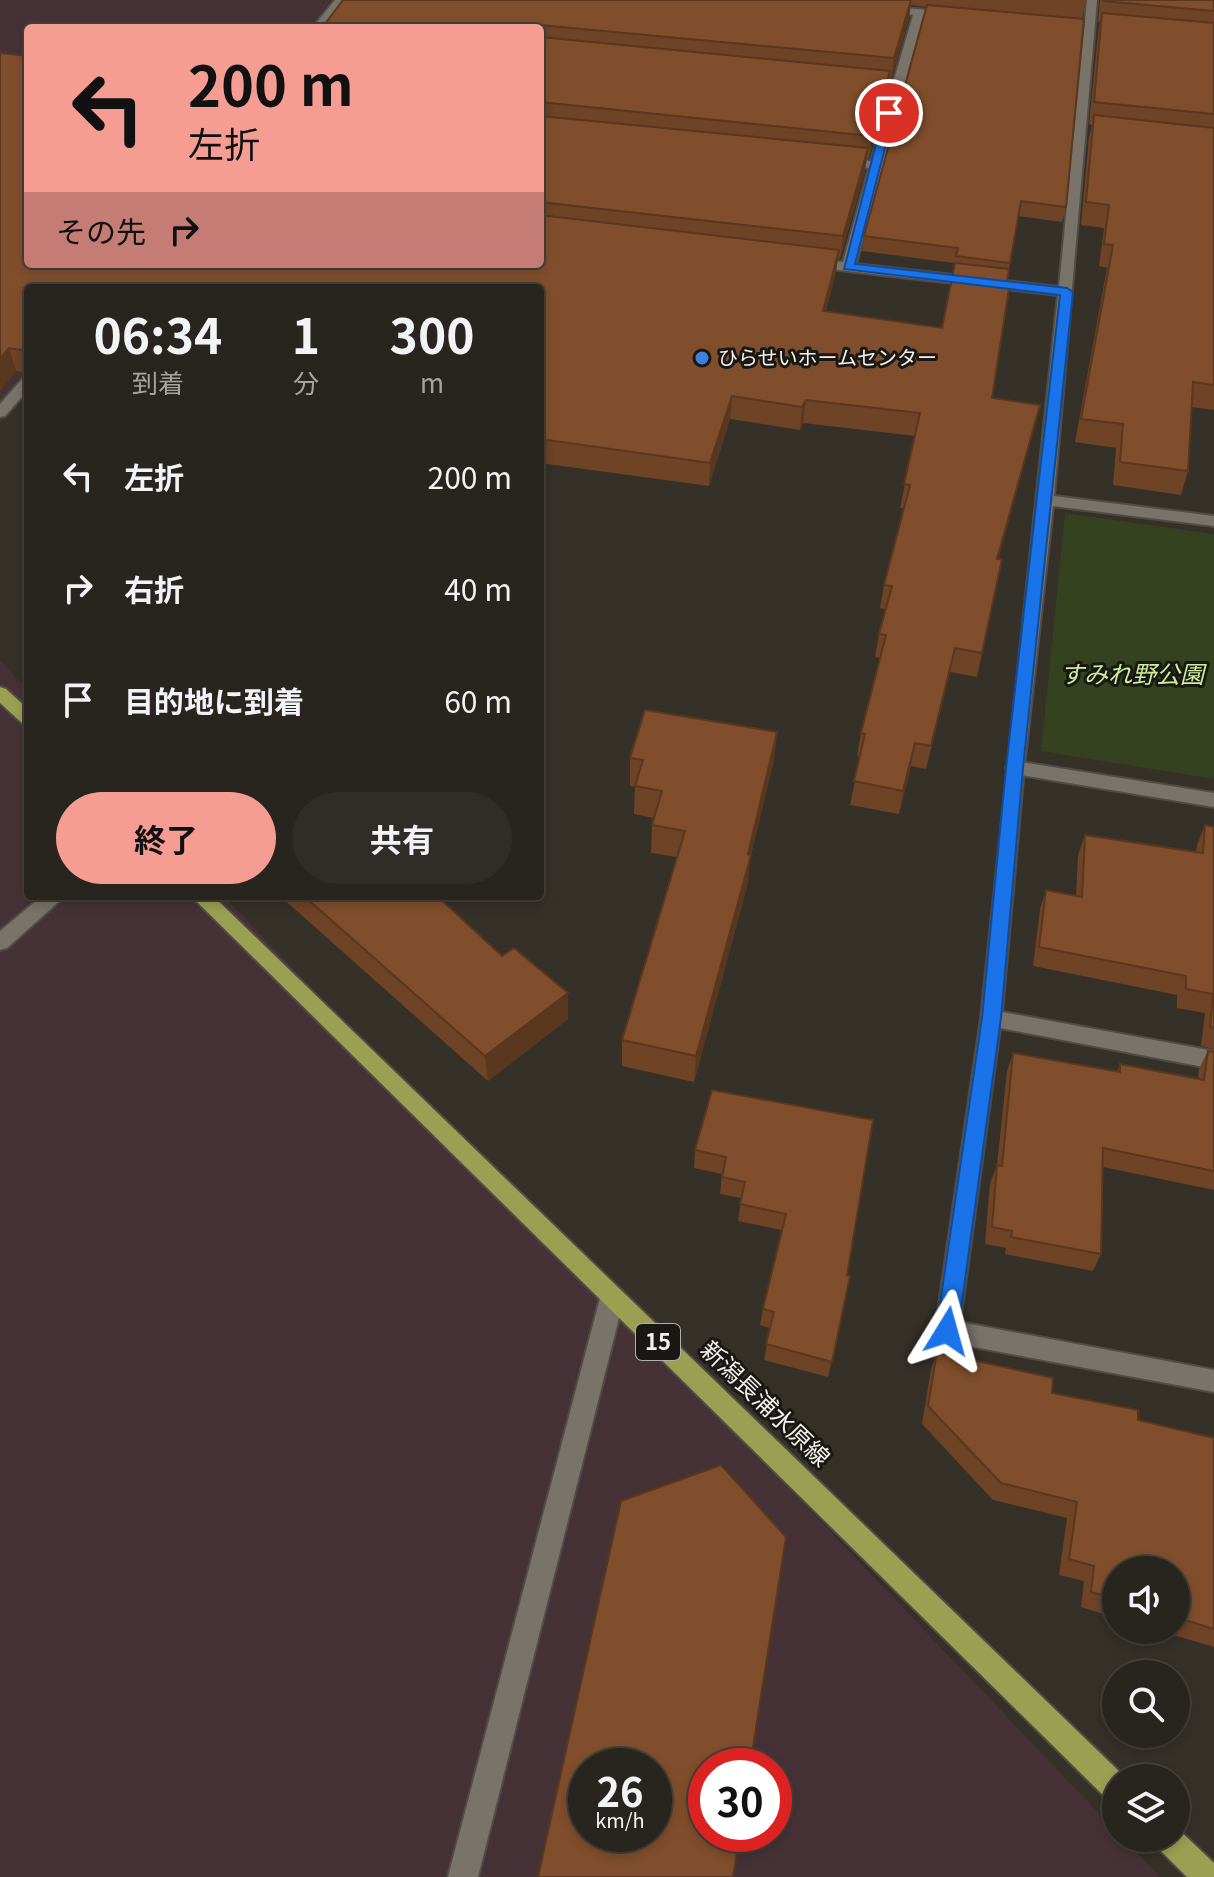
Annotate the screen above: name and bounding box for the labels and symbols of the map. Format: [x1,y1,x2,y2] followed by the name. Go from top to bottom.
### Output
[855,79,923,147] pin
[718,342,937,371] place label: ひらせいホームセンター
[693,349,711,367] marker: ひらせいホームセンター
[1060,655,1207,690] park label: すみれ野公園
[905,1289,989,1373] position arrow
[636,1324,680,1360] road number: 15
[694,1331,839,1473] street label: 新潟長浦水原線
[688,1748,792,1852] speed limit sign: 30

